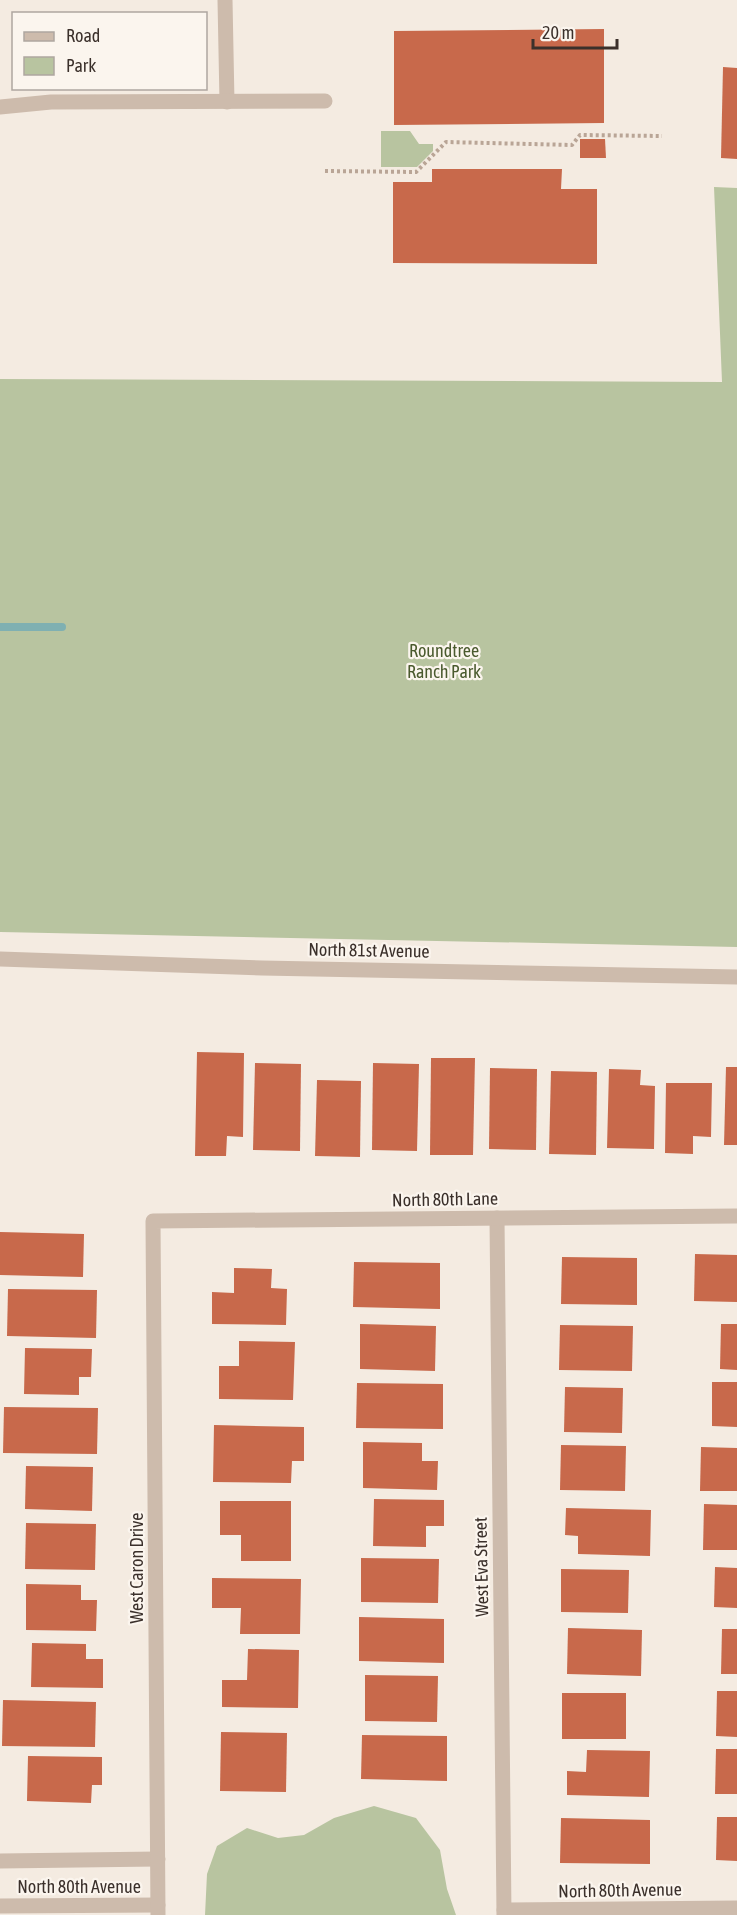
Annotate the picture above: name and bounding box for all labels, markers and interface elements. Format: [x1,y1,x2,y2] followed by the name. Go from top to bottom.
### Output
[12,12,207,90] legend
[533,12,617,50] scale bar
[542,22,574,43] text: 20 m
[66,25,100,46] text: Road
[66,55,96,76] text: Park
[407,640,481,682] park label: Roundtree Ranch Park
[308,938,430,962] street label: North 81st Avenue
[392,1188,498,1210] street label: North 80th Lane
[126,1512,147,1624] street label: West Caron Drive
[470,1517,492,1617] street label: West Eva Street
[17,1876,141,1897] street label: North 80th Avenue
[558,1878,682,1902] street label: North 80th Avenue

